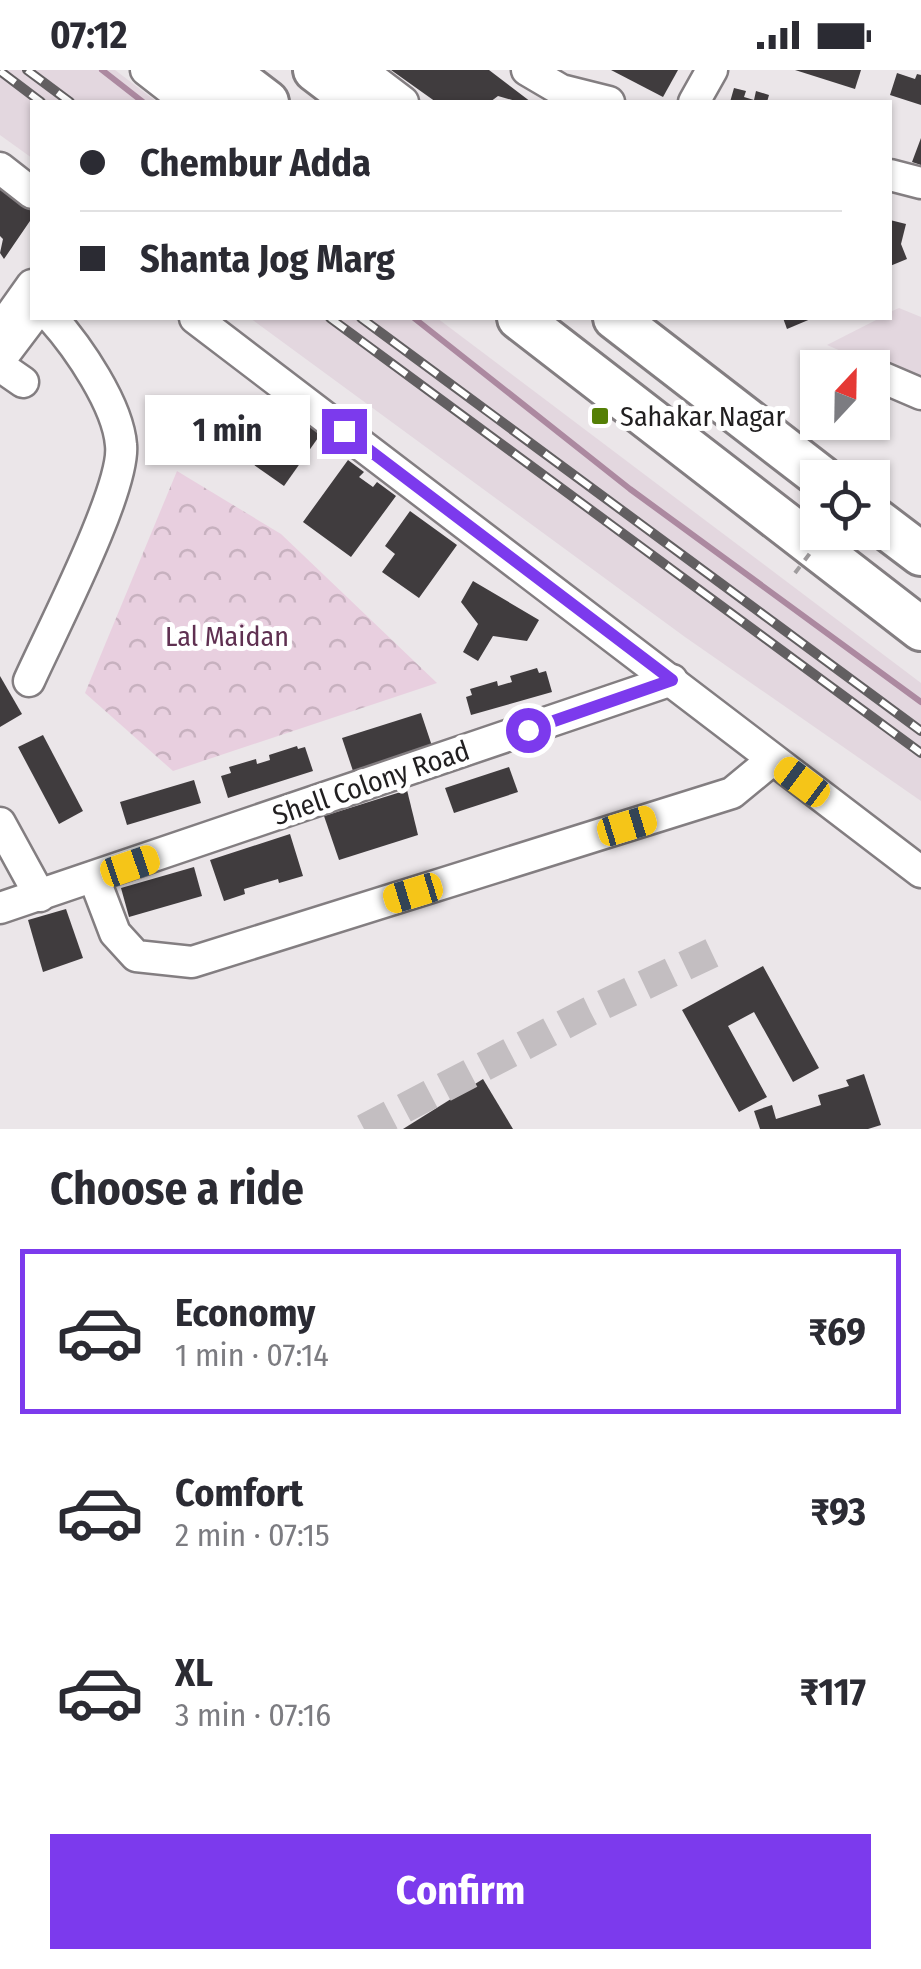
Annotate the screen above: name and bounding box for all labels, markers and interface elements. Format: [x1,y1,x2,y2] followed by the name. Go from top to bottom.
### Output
[50,12,127,58] text: 07:12
[140,140,371,186] text: Chembur Adda
[140,236,395,282] text: Shanta Jog Marg
[800,350,890,440] north arrow
[800,350,890,550] map controls
[144,396,309,466] callout: 1 min
[620,400,786,433] place label: Sahakar Nagar
[589,405,611,427] marker: Sahakar Nagar
[322,409,367,454] route end
[193,411,262,449] text: 1 min
[800,460,890,550] button: locate
[165,620,289,653] park label: Lal Maidan
[506,708,551,753] route start
[268,734,474,832] street label: Shell Colony Road
[769,752,835,812] car
[594,803,660,849] car
[97,842,163,890] car
[380,870,446,916] car
[50,1162,304,1216] text: Choose a ride
[55,1287,145,1377] icon: car
[175,1290,315,1336] text: Economy
[808,1309,866,1355] text: ₹69
[175,1336,329,1374] text: 1 min · 07:14
[55,1467,145,1557] icon: car
[175,1470,303,1516] text: Comfort
[811,1489,866,1535] text: ₹93
[175,1516,330,1554] text: 2 min · 07:15
[55,1647,145,1737] icon: car
[175,1650,213,1696] text: XL
[800,1669,866,1715] text: ₹117
[175,1696,331,1734] text: 3 min · 07:16
[50,1834,871,1949] button: Confirm

